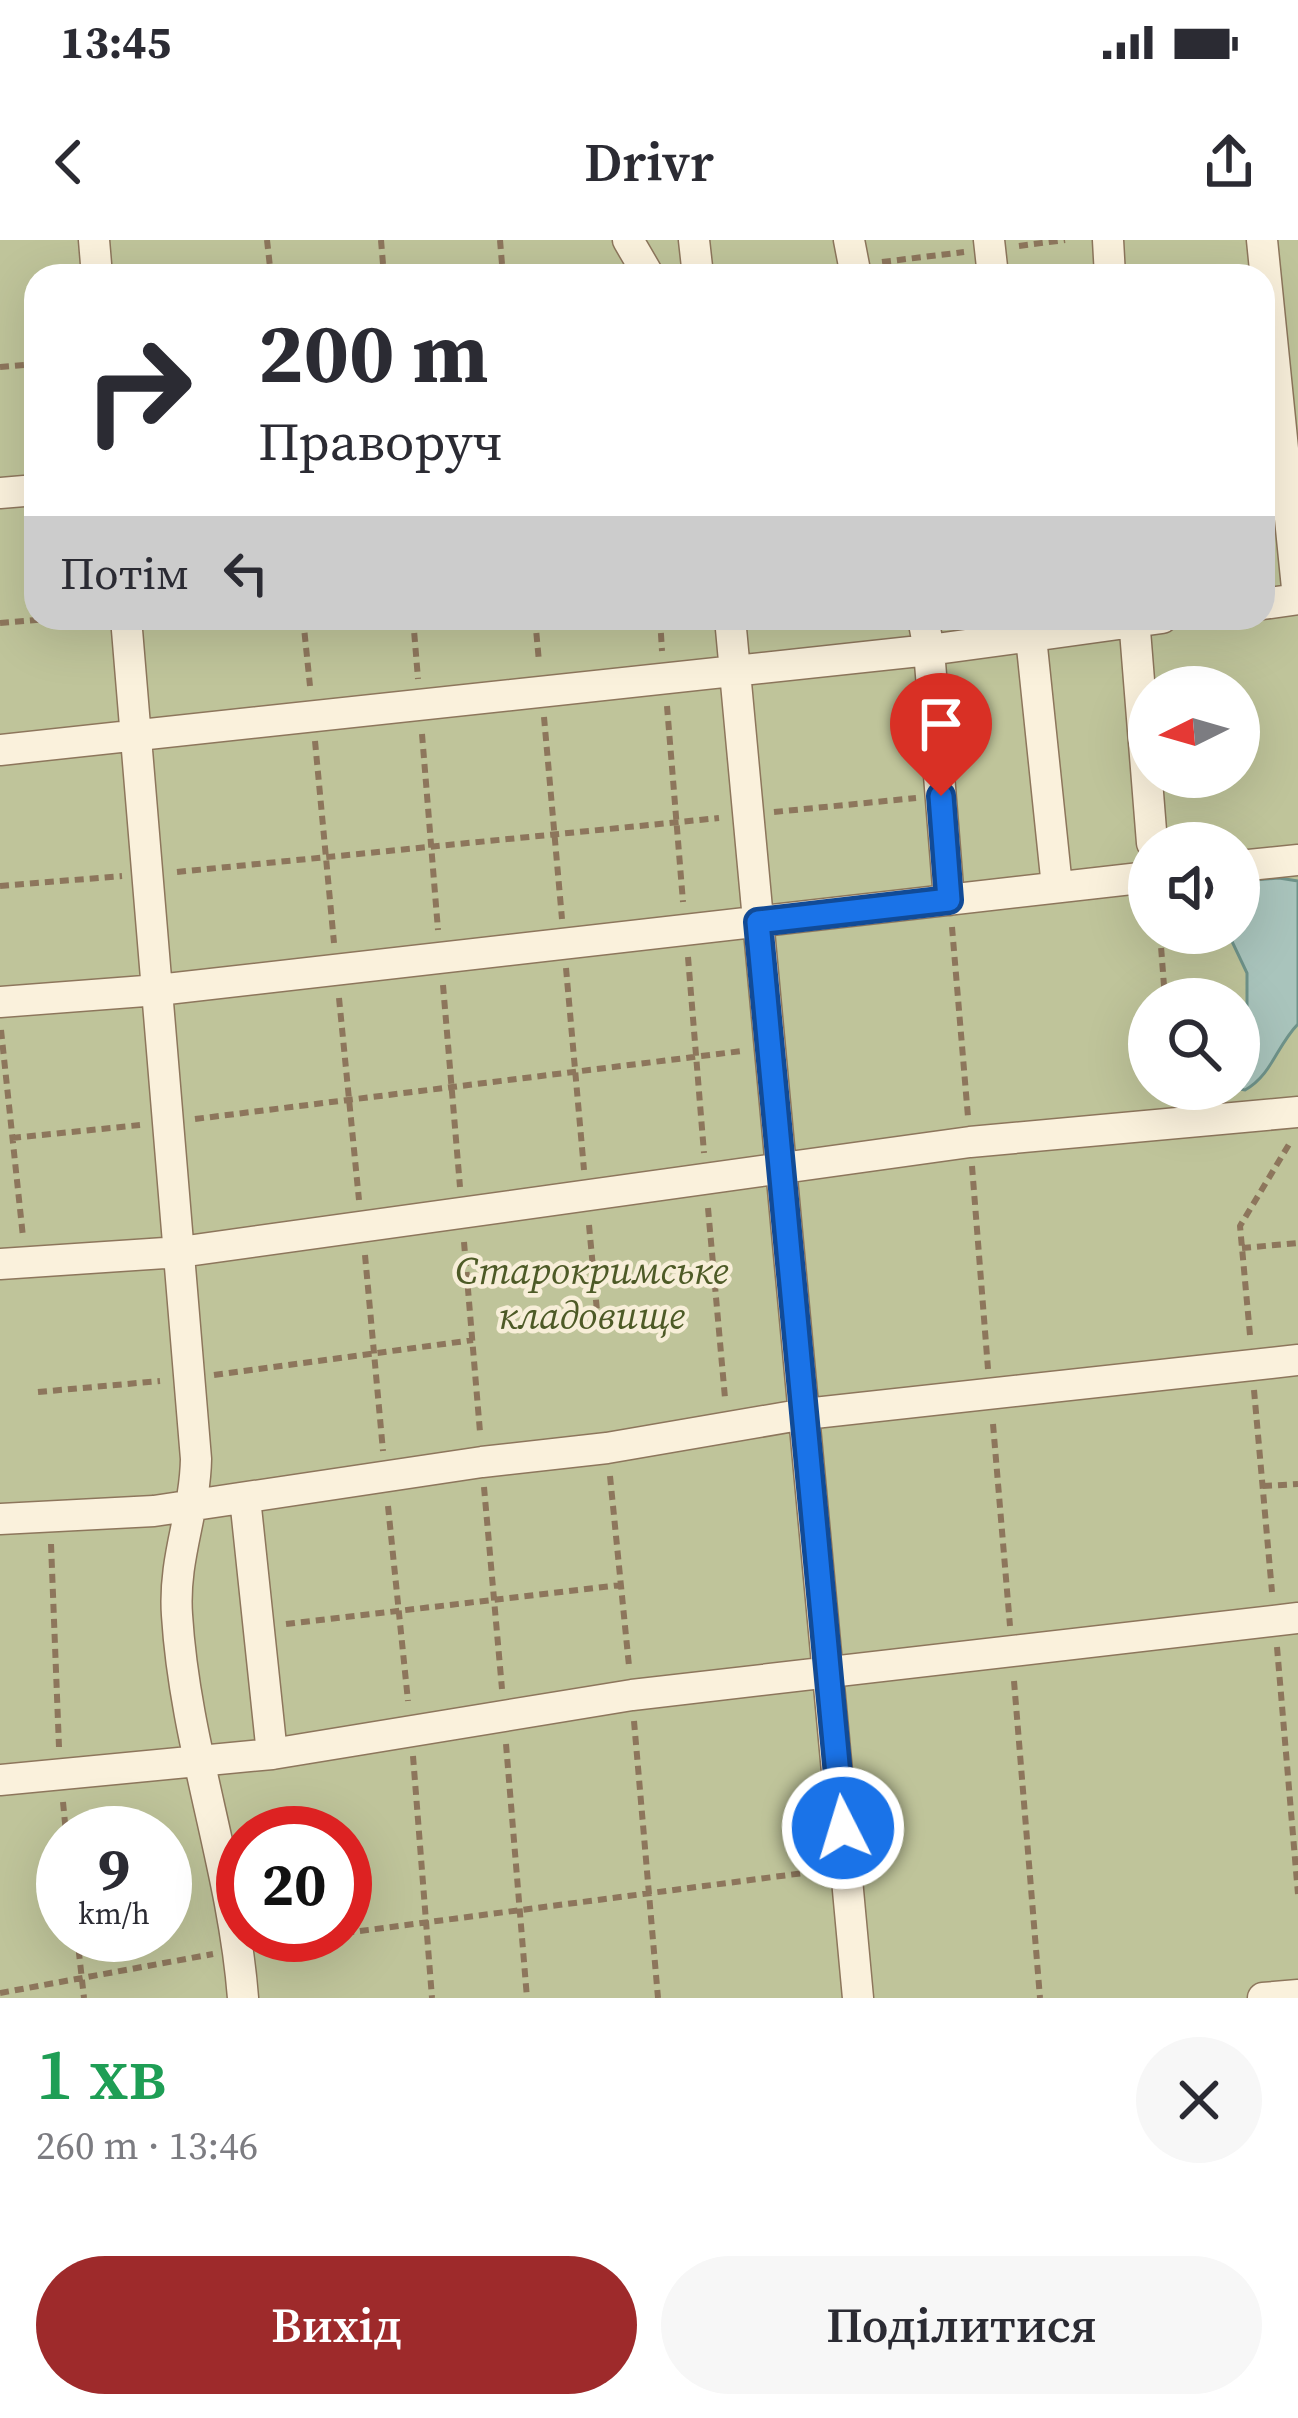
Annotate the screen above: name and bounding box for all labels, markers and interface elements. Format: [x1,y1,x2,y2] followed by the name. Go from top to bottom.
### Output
[60,11,171,73] text: 13:45
[584,125,714,199] text: Drivr
[36,129,102,195] icon: back
[1196,129,1262,195] icon: share
[258,295,489,410] text: 200 m
[60,312,216,468] icon: right
[258,404,503,478] text: Праворуч
[213,540,279,606] icon: left
[60,542,189,604] text: Потім
[1128,666,1260,798] north arrow
[1128,666,1260,1110] map controls
[890,673,992,796] pin
[908,691,974,757] icon: arrive
[1128,822,1260,954] button: sound
[1128,978,1260,1110] button: search
[455,1244,729,1342] park label: Старокримське кладовище
[780,1765,906,1891] position arrow
[216,1806,372,1962] speed limit sign: 20
[98,1828,130,1910] text: 9
[78,1893,150,1934] text: km/h
[36,2024,167,2123] text: 1 хв
[1136,2037,1262,2163] button: close
[36,2119,258,2172] text: 260 m · 13:46
[36,2256,637,2394] button: Вихід
[661,2256,1262,2394] button: Поділитися

